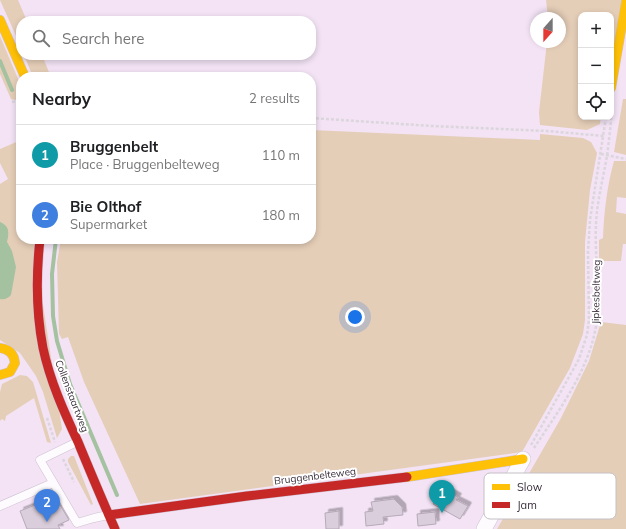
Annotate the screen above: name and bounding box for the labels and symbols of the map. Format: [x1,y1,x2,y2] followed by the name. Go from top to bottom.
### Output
[530,12,566,48] north arrow
[589,260,603,324] street label: Jipkesbeltweg
[345,307,365,327] your location
[52,358,92,434] street label: Collenstaartweg
[273,465,357,487] street label: Bruggenbelteweg
[484,473,616,519] legend
[429,480,455,513] pin: 1
[517,480,543,494] text: Slow
[34,489,60,522] pin: 2
[517,498,537,512] text: Jam

